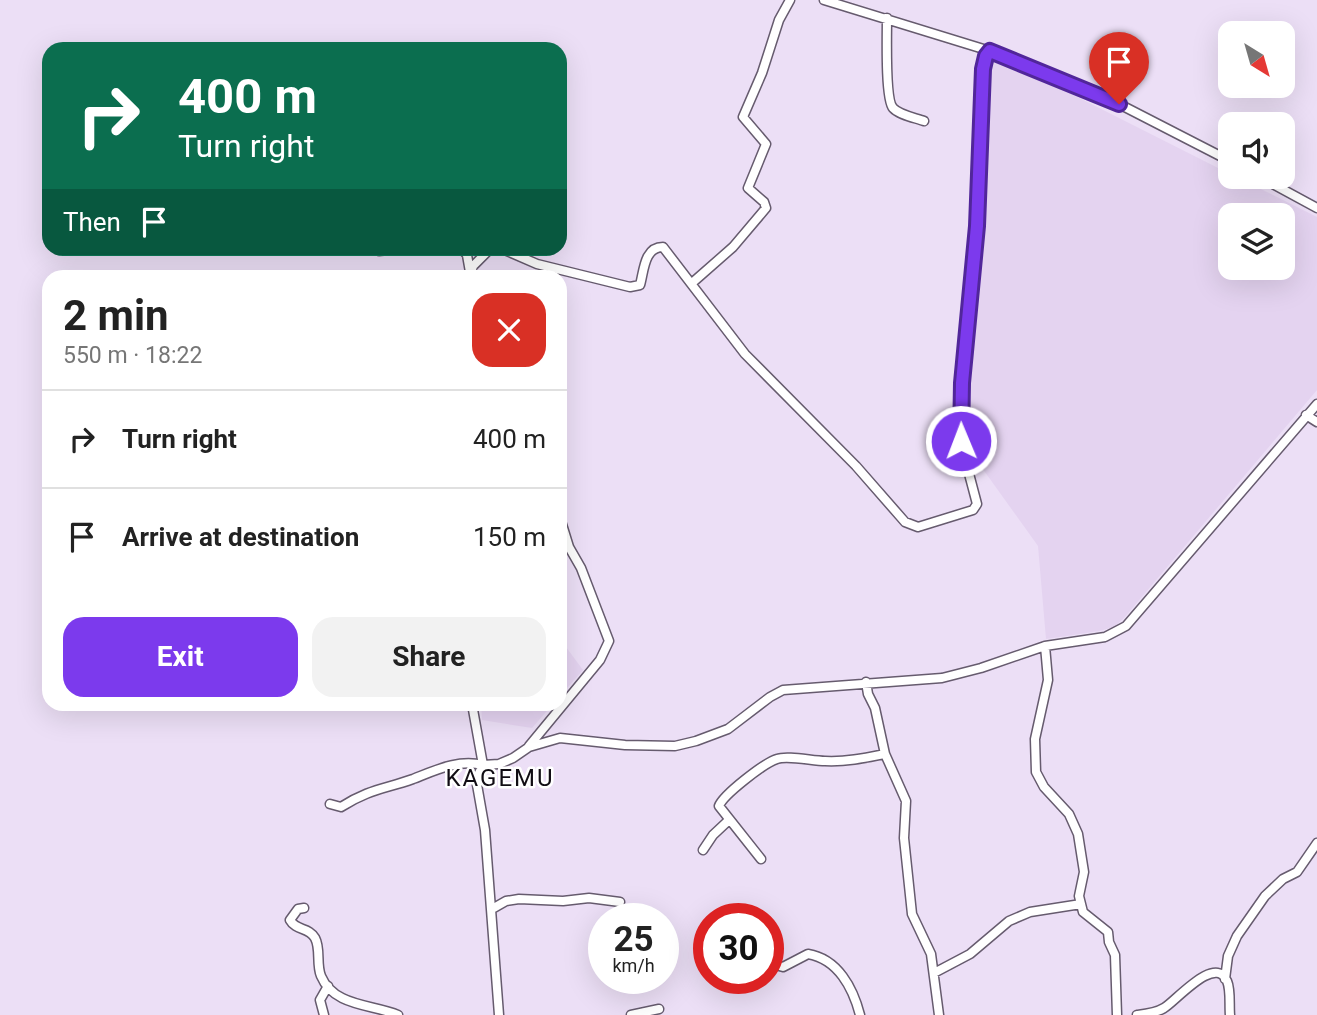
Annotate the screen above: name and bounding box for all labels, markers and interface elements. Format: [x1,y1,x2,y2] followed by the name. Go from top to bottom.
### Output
[1218,21,1295,98] north arrow
[1218,21,1295,280] map controls
[1089,32,1149,104] pin
[1100,43,1138,81] icon: arrive
[178,68,317,125] text: 400 m
[63,70,154,161] icon: right
[1218,112,1295,189] button: sound
[178,127,314,165] text: Turn right
[135,203,173,241] icon: arrive
[1218,203,1295,280] button: layers
[63,207,121,237] text: Then
[63,291,169,340] text: 2 min
[472,293,546,367] button: close
[63,342,202,369] text: 550 m · 18:22
[924,404,998,478] position arrow
[63,420,101,458] icon: right
[122,424,237,454] text: Turn right
[473,424,546,454] text: 400 m
[63,518,101,556] icon: arrive
[122,522,359,552] text: Arrive at destination
[473,522,546,552] text: 150 m
[63,617,298,697] button: Exit
[312,617,546,697] button: Share
[445,764,555,792] district label: KAGEMU
[693,903,784,994] speed limit sign: 30
[613,919,654,960] text: 25
[612,955,655,976] text: km/h

